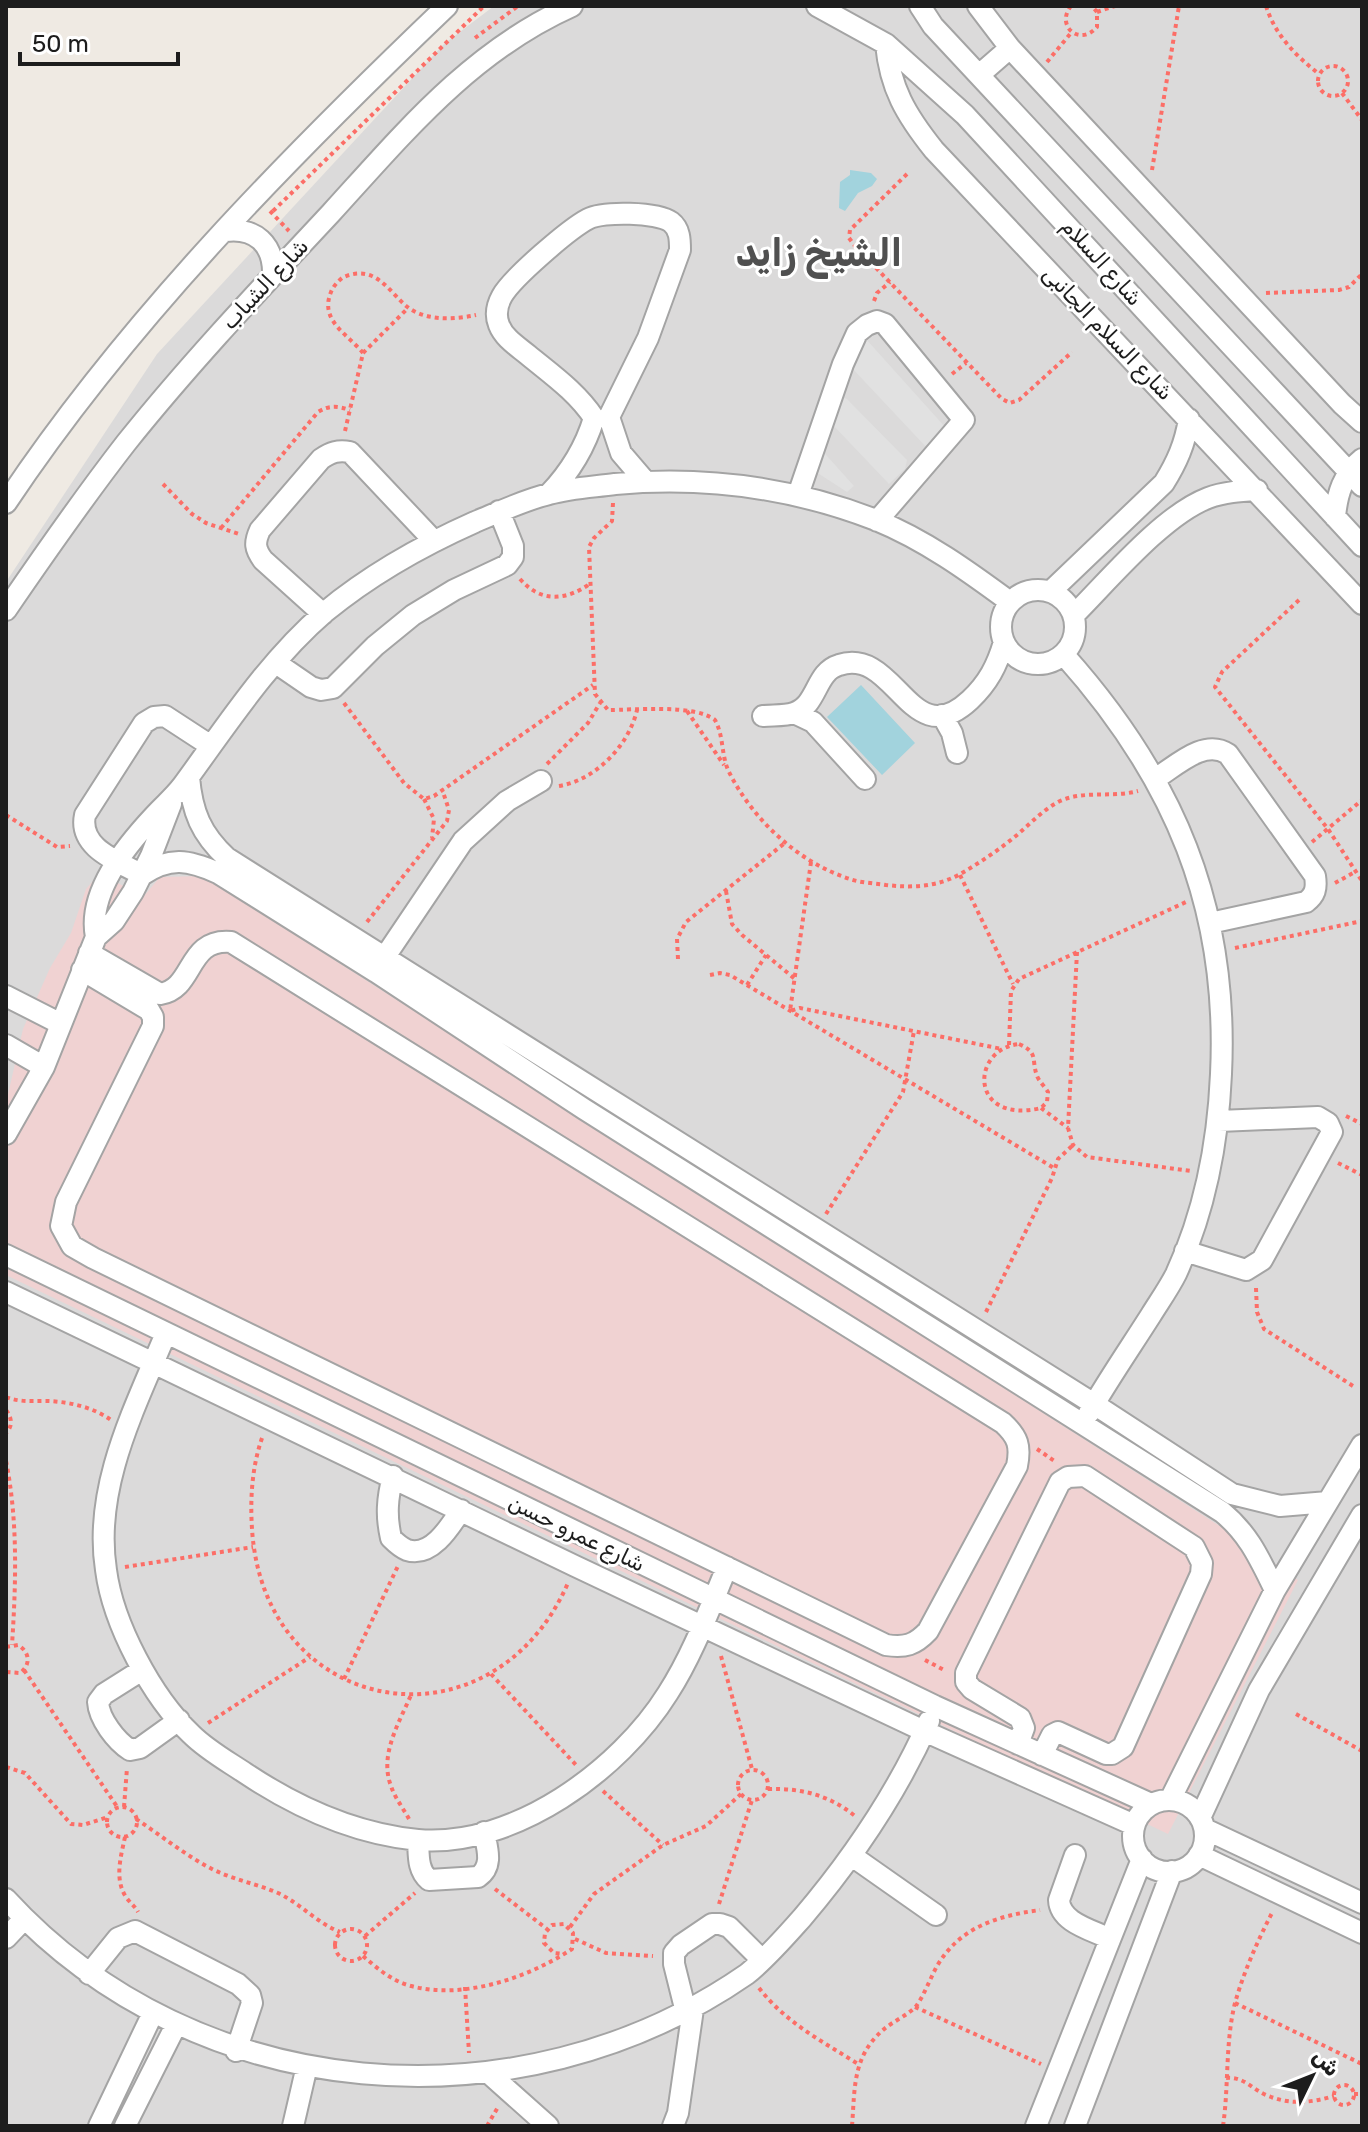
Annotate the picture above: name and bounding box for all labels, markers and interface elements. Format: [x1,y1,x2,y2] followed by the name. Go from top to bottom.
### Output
[20,16,178,66] scale bar
[32,30,89,58] text: 50 m
[1054,213,1148,313] street label: شارع السلام
[736,230,902,279] district label: الشيخ زايد
[216,233,315,337] street label: شارع الشباب
[1036,260,1179,407] street label: شارع السلام الجانبى
[503,1488,650,1580] street label: شارع عمرو حسن
[1272,2036,1352,2116] north arrow
[1307,2043,1346,2082] text: ش

